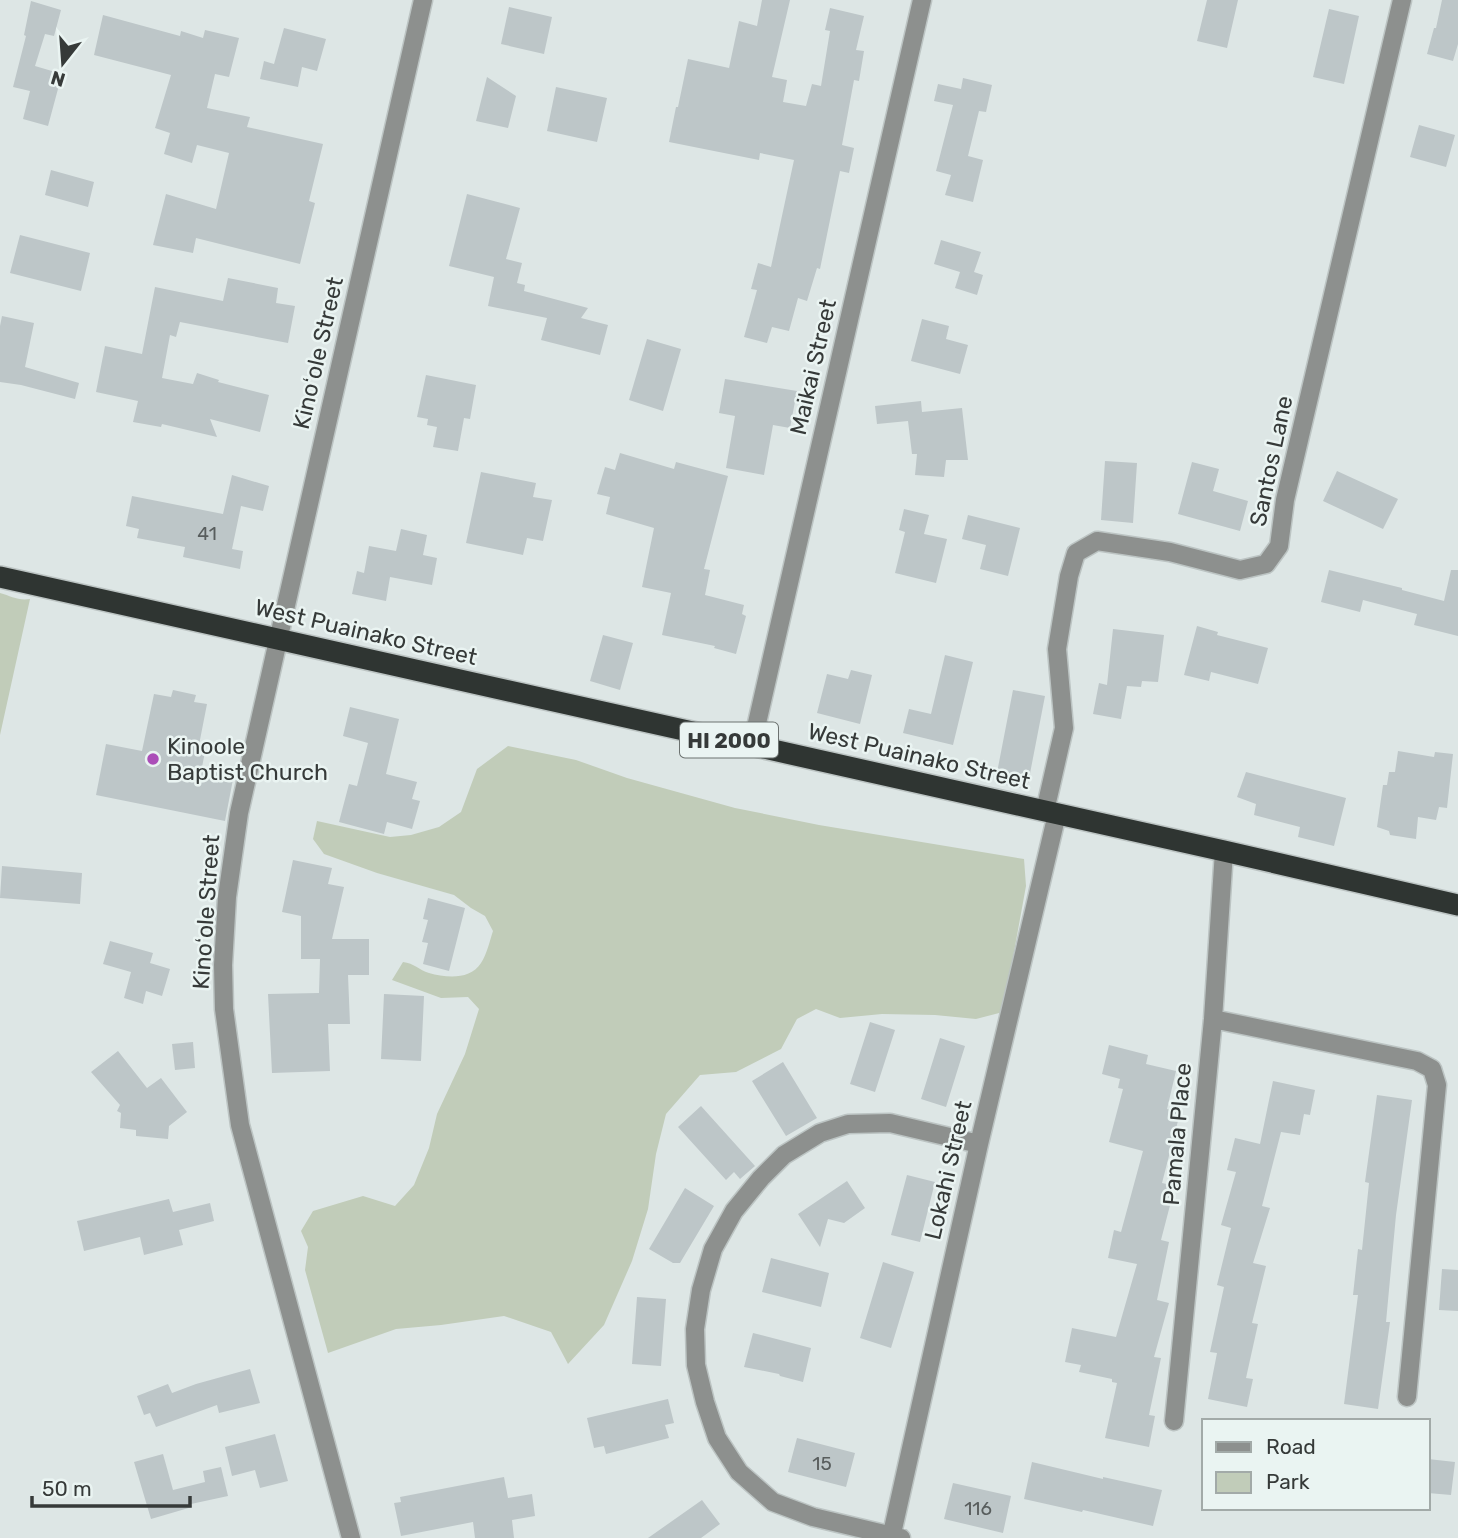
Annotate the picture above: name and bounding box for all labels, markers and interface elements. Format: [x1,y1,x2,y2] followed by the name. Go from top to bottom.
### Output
[28,28,98,98] north arrow
[48,66,68,92] text: N
[287,274,349,432] street label: Kinoʻole Street
[784,296,842,438] street label: Maikai Street
[1244,393,1298,529] street label: Santos Lane
[197,522,217,545] house number: 41
[252,593,480,671] street label: West Puainako Street
[805,717,1033,795] street label: West Puainako Street
[680,722,778,758] road number: HI 2000
[167,732,328,786] place label: Kinoole Baptist Church
[145,751,161,767] marker: Kinoole Baptist Church
[187,833,225,991] street label: Kinoʻole Street
[1157,1062,1197,1206] street label: Pamala Place
[918,1098,978,1242] street label: Lokahi Street
[1202,1419,1430,1510] legend
[1266,1434,1316,1459] text: Road
[812,1452,832,1475] house number: 15
[32,1464,189,1508] scale bar
[1266,1469,1310,1494] text: Park
[42,1476,92,1501] text: 50 m
[964,1497,992,1520] house number: 116

